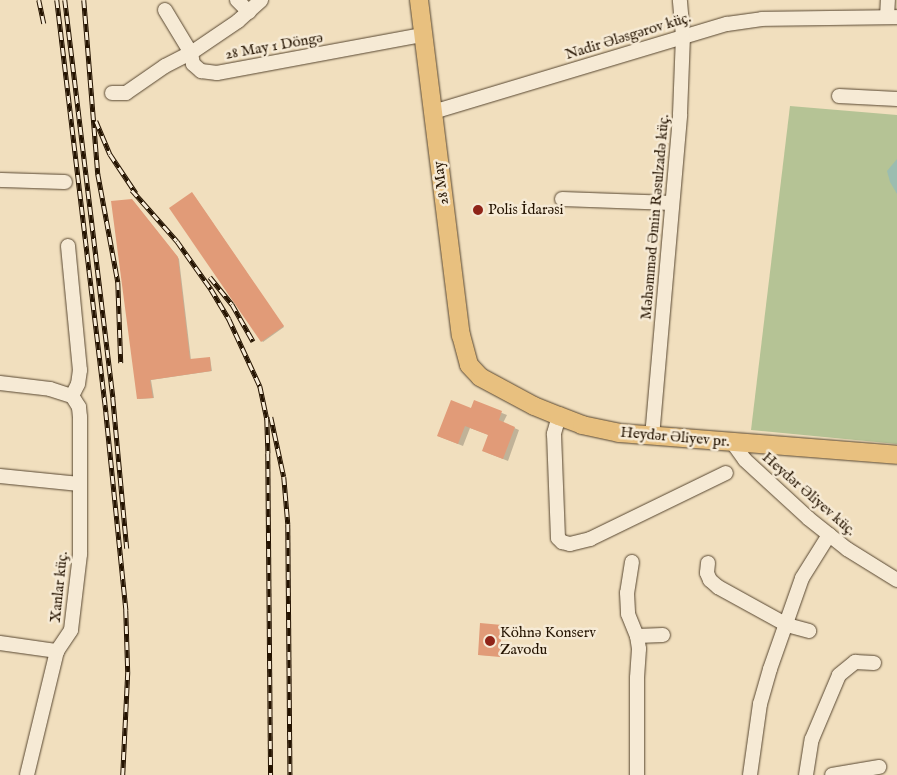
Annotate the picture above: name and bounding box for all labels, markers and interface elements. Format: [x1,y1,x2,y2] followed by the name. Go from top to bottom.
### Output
[563,8,693,64] street label: Nadir Ələsgərov küç.
[224,29,324,63] street label: 28 May 1 Döngə
[637,114,673,320] street label: Məhəmməd Əmin Rəsulzadə küç.
[429,160,453,206] street label: 28 May
[488,201,563,219] place label: Polis İdarəsi
[472,204,484,216] marker: Polis İdarəsi
[620,423,730,451] street label: Heydər Əliyev pr.
[758,448,860,540] street label: Heydər Əliyev küç.
[46,551,72,623] street label: Xanlar küç.
[500,623,596,658] place label: Köhnə Konserv Zavodu
[484,635,496,647] marker: Köhnə Konserv Zavodu

